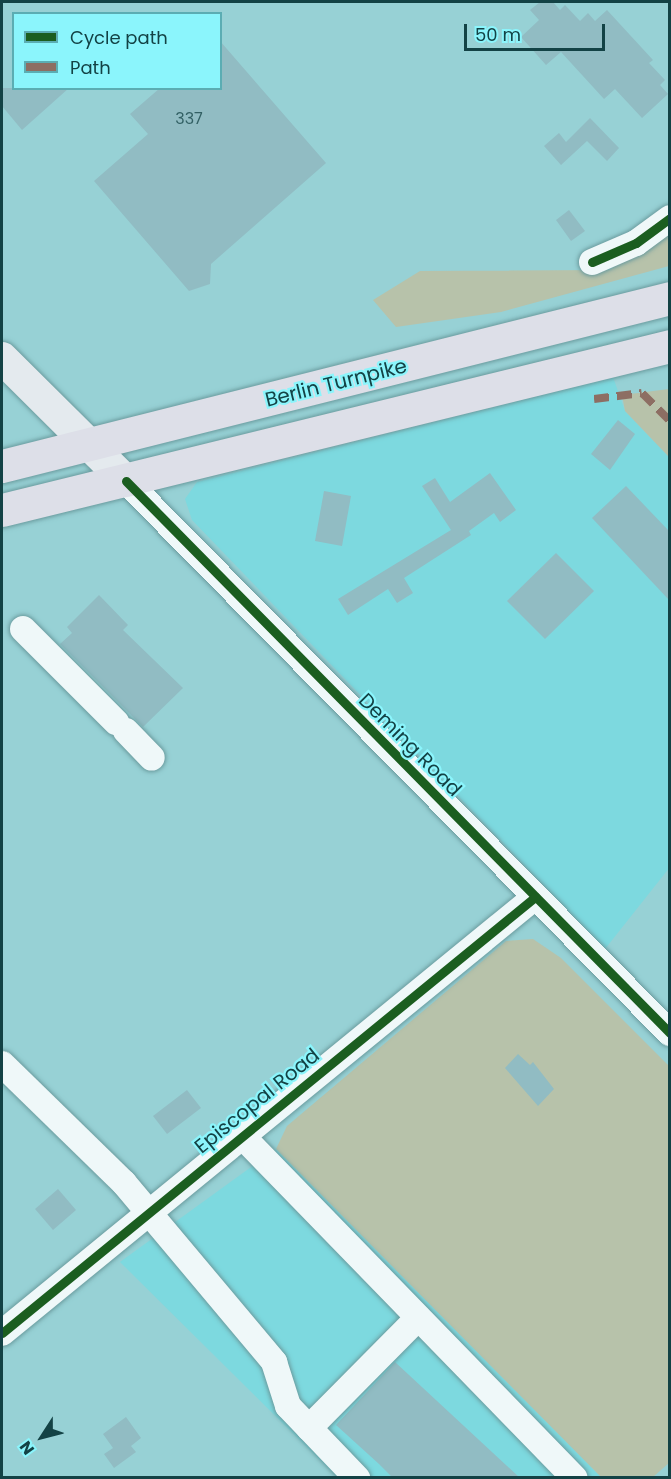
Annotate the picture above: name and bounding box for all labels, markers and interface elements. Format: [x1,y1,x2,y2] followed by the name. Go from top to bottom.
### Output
[12,12,222,90] legend
[467,12,608,50] scale bar
[475,22,521,47] text: 50 m
[70,25,168,50] text: Cycle path
[70,55,111,80] text: Path
[175,109,203,129] house number: 337
[263,354,409,412] street label: Berlin Turnpike
[354,689,466,801] street label: Deming Road
[190,1043,324,1159] street label: Episcopal Road
[12,1407,72,1467] north arrow
[14,1436,40,1460] text: N

